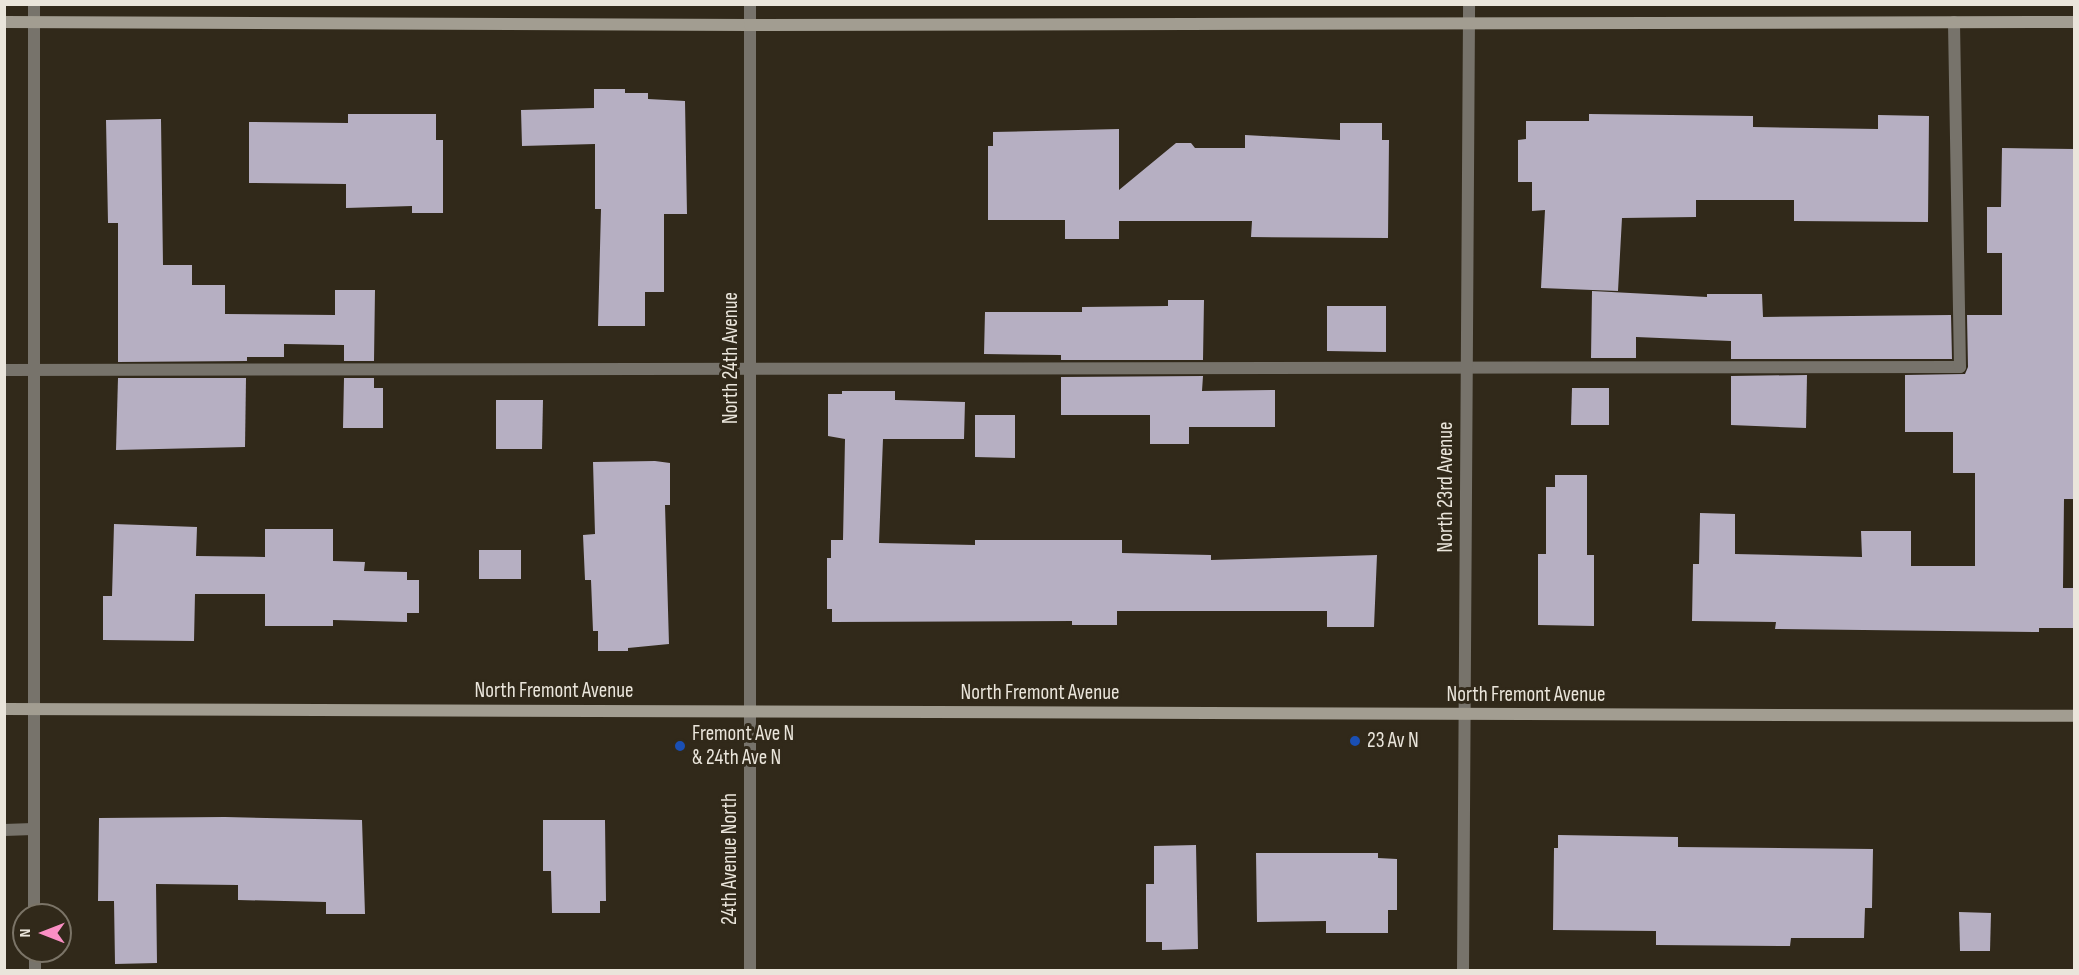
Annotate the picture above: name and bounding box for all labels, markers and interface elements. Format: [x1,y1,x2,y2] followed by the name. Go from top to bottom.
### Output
[718,292,744,424] street label: North 24th Avenue
[1433,421,1459,553] street label: North 23rd Avenue
[475,678,633,704] street label: North Fremont Avenue
[961,680,1119,706] street label: North Fremont Avenue
[1447,682,1605,708] street label: North Fremont Avenue
[692,721,794,771] place label: Fremont Ave N & 24th Ave N
[1367,728,1419,754] place label: 23 Av N
[1348,734,1362,748] marker: 23 Av N
[673,739,687,753] marker: Fremont Ave N & 24th Ave N
[717,793,743,925] street label: 24th Avenue North
[12,903,72,963] north arrow
[16,929,35,937] text: N

